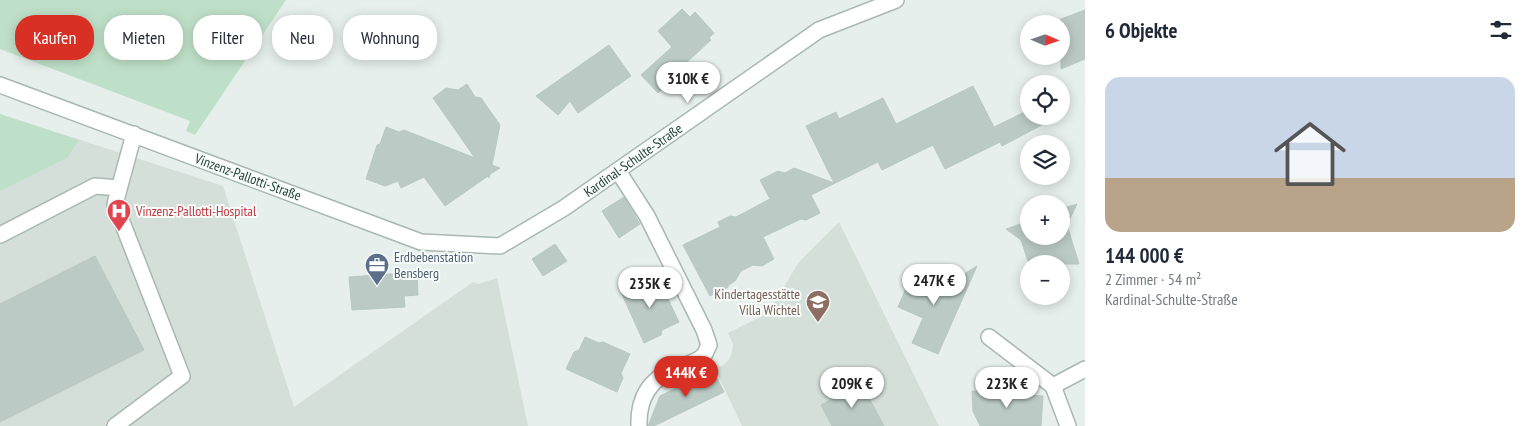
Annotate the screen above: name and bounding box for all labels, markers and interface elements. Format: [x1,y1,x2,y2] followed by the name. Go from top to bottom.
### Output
[15,15,94,60] chip: Kaufen
[104,15,183,60] chip: Mieten
[193,15,262,60] chip: Filter
[272,15,333,60] chip: Neu
[343,15,437,60] chip: Wohnung
[1020,15,1070,65] north arrow
[1020,15,1070,305] map controls
[1487,16,1515,44] icon: filters
[1105,17,1177,44] text: 6 Objekte
[647,62,729,104] pin: 310K €
[667,68,709,88] text: 310K €
[1020,75,1070,125] button: locate
[1265,109,1355,199] icon: home
[580,119,686,201] street label: Kardinal-Schulte-Straße
[1020,135,1070,185] button: layers
[191,149,304,205] street label: Vinzenz-Pallotti-Straße
[1020,195,1070,245] button: +
[106,198,132,232] hospital icon: Vinzenz-Pallotti-Hospital
[135,202,257,220] place label: Vinzenz-Pallotti-Hospital
[1105,242,1184,269] text: 144 000 €
[394,248,473,282] place label: Erdbebenstation Bensberg
[364,252,390,286] office icon: Erdbebenstation Bensberg
[1020,255,1070,305] button: −
[893,264,975,306] pin: 247K €
[609,266,691,309] pin: 235K €
[1105,269,1201,289] text: 2 Zimmer · 54 m²
[913,270,955,290] text: 247K €
[629,273,671,293] text: 235K €
[714,285,801,319] place label: Kindertagesstätte Villa Wichtel
[805,289,831,323] school or university icon: Kindertagesstätte Villa Wichtel
[1105,289,1238,309] text: Kardinal-Schulte-Straße
[645,356,727,398] pin: 144K €
[665,362,707,382] text: 144K €
[811,366,893,409] pin: 209K €
[966,366,1048,409] pin: 223K €
[831,373,873,393] text: 209K €
[986,373,1028,393] text: 223K €

